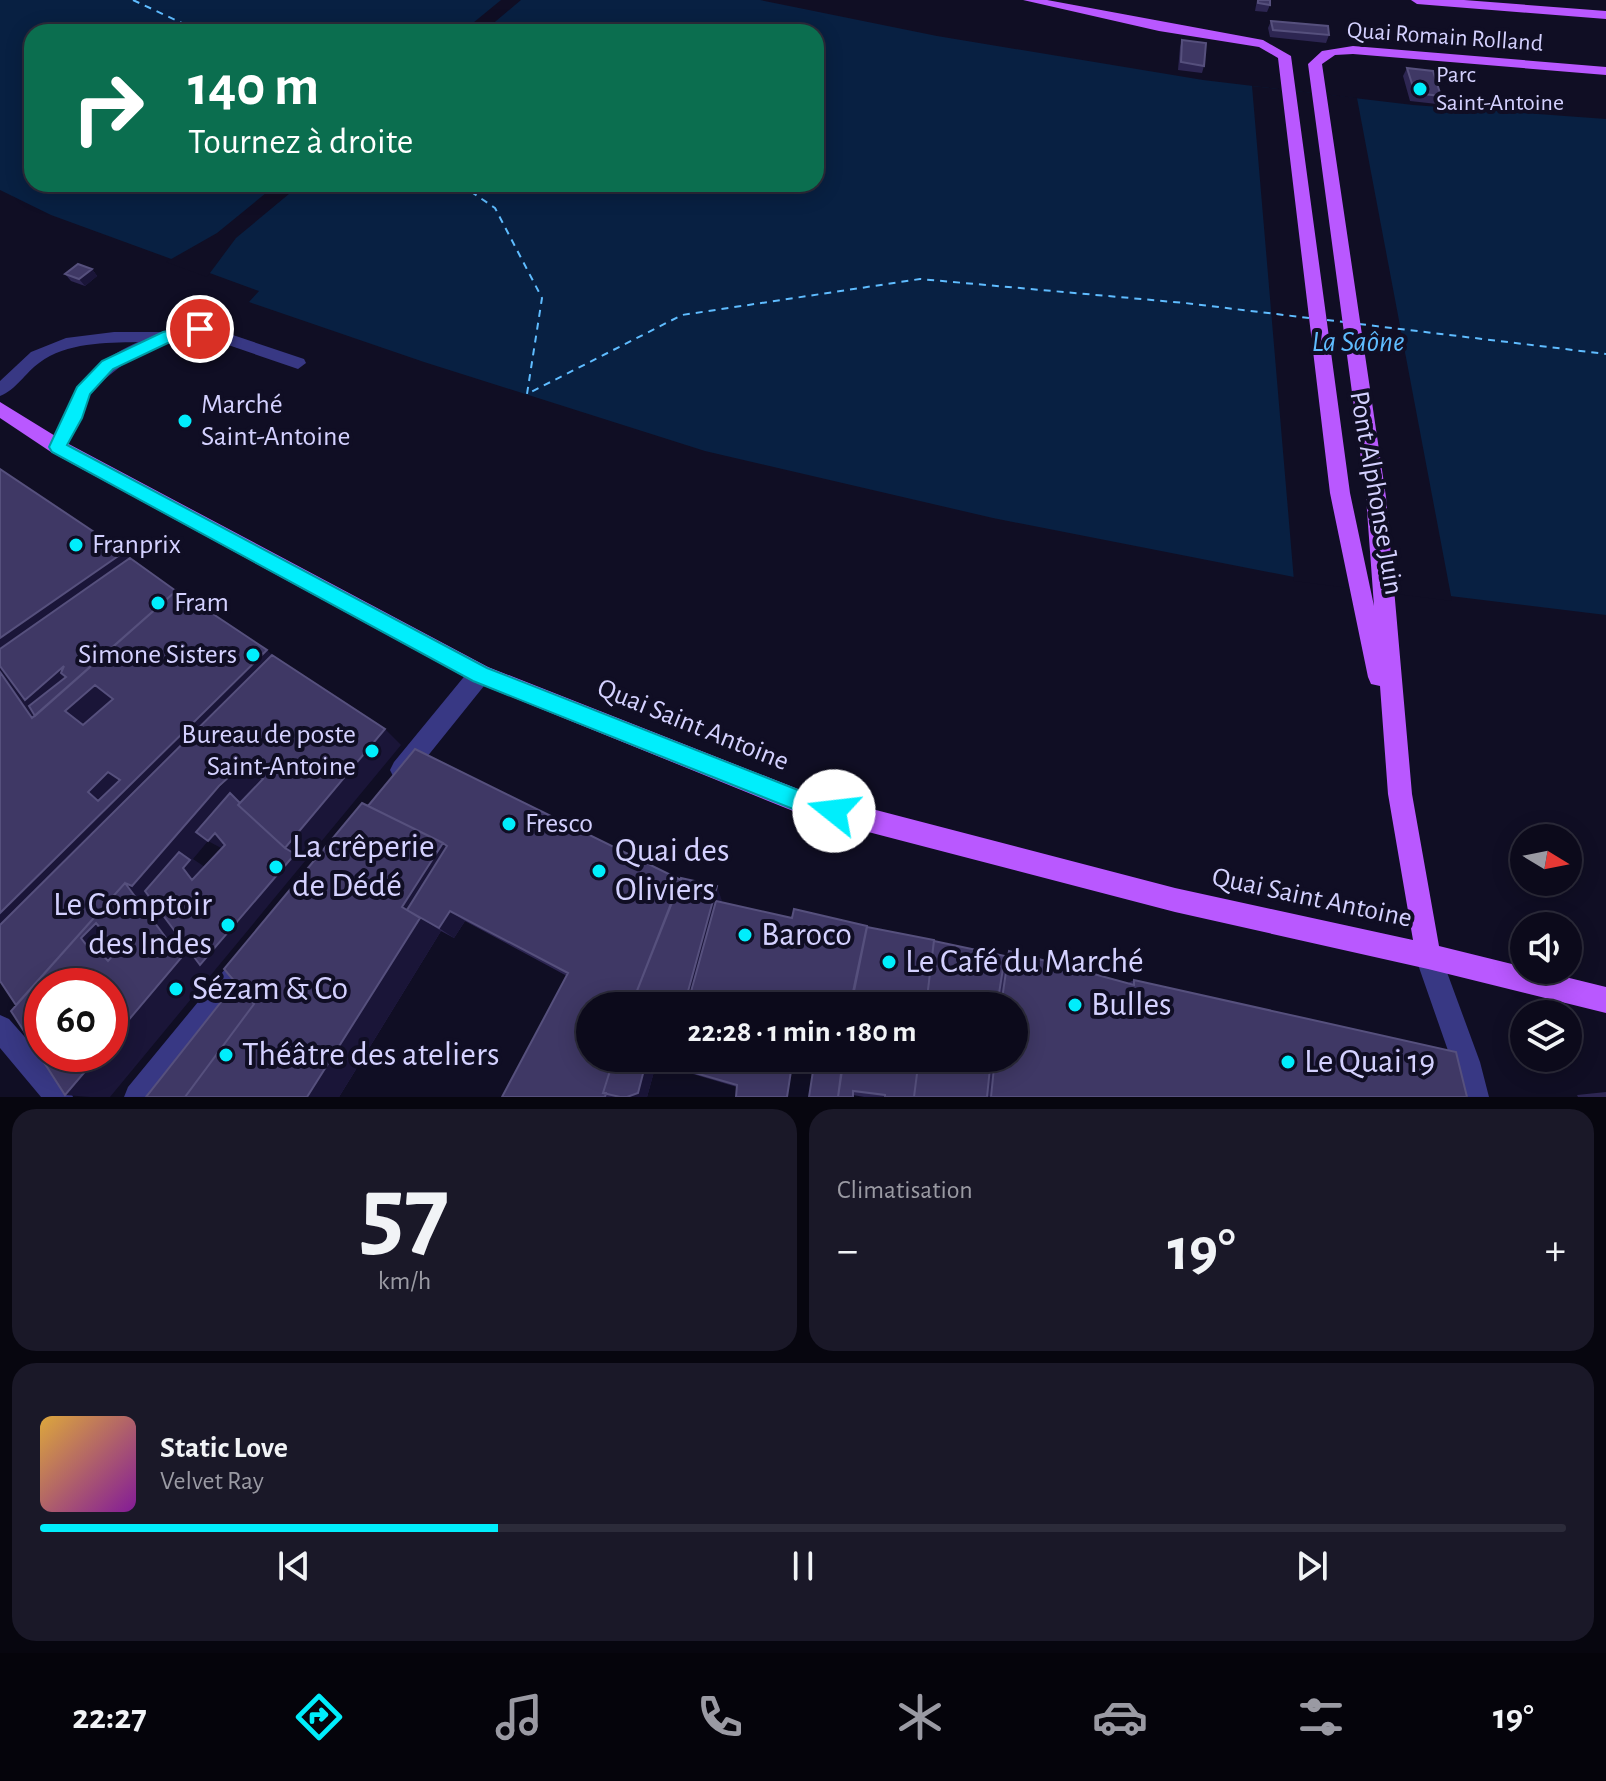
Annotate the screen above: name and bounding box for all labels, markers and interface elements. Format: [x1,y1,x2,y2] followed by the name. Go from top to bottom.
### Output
[1346,18,1544,56] street label: Quai Romain Rolland
[56,56,160,160] icon: right
[188,59,319,115] text: 140 m
[1436,63,1564,115] place label: Parc Saint-Antoine
[1411,80,1429,98] marker: Parc Saint-Antoine
[188,124,413,160] text: Tournez à droite
[166,295,234,363] pin
[178,307,222,351] icon: arrive
[1312,327,1404,357] water label: La Saône
[1344,389,1408,597] street label: Pont Alphonse Juin
[201,391,350,451] place label: Marché Saint-Antoine
[176,412,194,430] marker: Marché Saint-Antoine
[92,531,181,559] place label: Franprix
[67,536,85,554] marker: Franprix
[174,589,229,617] place label: Fram
[149,594,167,612] marker: Fram
[78,641,237,669] place label: Simone Sisters
[244,646,262,664] marker: Simone Sisters
[593,674,793,776] street label: Quai Saint Antoine
[181,721,356,781] place label: Bureau de poste Saint-Antoine
[363,742,381,760] marker: Bureau de poste Saint-Antoine
[792,769,876,853] position arrow
[525,810,593,838] place label: Fresco
[500,815,518,833] marker: Fresco
[1510,824,1582,896] north arrow
[1510,824,1582,1072] map controls
[292,830,435,903] place label: La crêperie de Dédé
[615,834,729,907] place label: Quai des Oliviers
[267,858,285,876] marker: La crêperie de Dédé
[590,862,608,880] marker: Quai des Oliviers
[1209,863,1415,933] street label: Quai Saint Antoine
[53,888,212,961] place label: Le Comptoir des Indes
[1510,912,1582,984] button: sound
[219,916,237,934] marker: Le Comptoir des Indes
[761,918,852,952] place label: Baroco
[736,926,754,944] marker: Baroco
[905,945,1144,979] place label: Le Café du Marché
[880,953,898,971] marker: Le Café du Marché
[24,968,128,1072] speed limit sign: 60
[192,972,348,1006] place label: Sézam & Co
[167,980,185,998] marker: Sézam & Co
[1091,988,1172,1022] place label: Bulles
[1066,996,1084,1014] marker: Bulles
[1510,1000,1582,1072] button: layers
[687,1017,917,1047] text: 22:28 · 1 min · 180 m
[242,1038,500,1072] place label: Théâtre des ateliers
[1304,1045,1435,1079] place label: Le Quai 19
[217,1046,235,1064] marker: Théâtre des ateliers
[1279,1053,1297,1071] marker: Le Quai 19
[360,1162,449,1266] text: 57
[837,1177,973,1203] text: Climatisation
[1167,1221,1236,1281] text: 19°
[837,1229,858,1273] text: −
[1545,1229,1566,1273] text: +
[378,1268,431,1294] text: km/h
[160,1433,288,1463] text: Static Love
[160,1468,264,1494] text: Velvet Ray
[272,1544,316,1588] icon: previous
[781,1544,825,1588] icon: pause
[1290,1544,1334,1588] icon: next
[291,1689,347,1745] icon: directions
[491,1689,547,1745] icon: music
[692,1689,748,1745] icon: phone
[892,1689,948,1745] icon: climate
[1092,1689,1148,1745] icon: car
[1293,1689,1349,1745] icon: filters
[72,1699,147,1735] text: 22:27
[1493,1699,1534,1735] text: 19°

